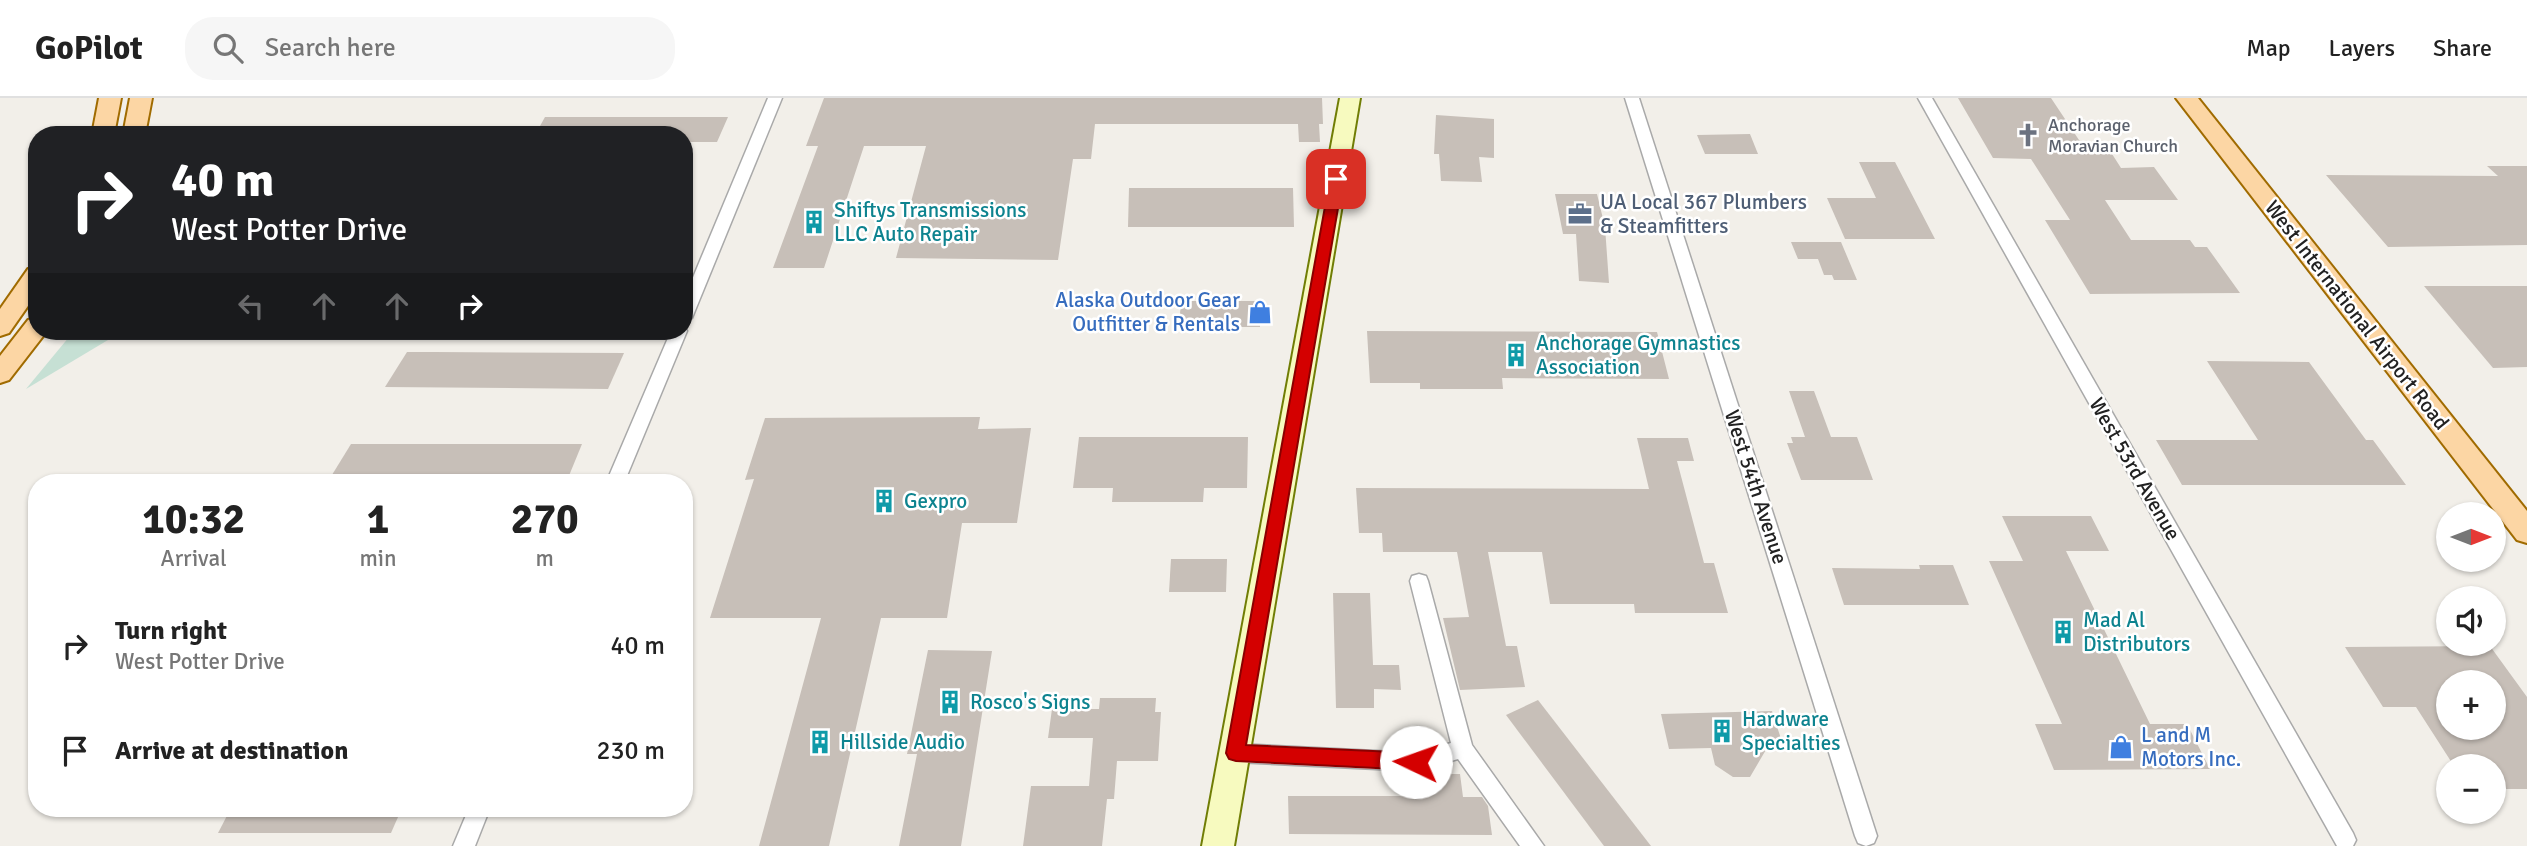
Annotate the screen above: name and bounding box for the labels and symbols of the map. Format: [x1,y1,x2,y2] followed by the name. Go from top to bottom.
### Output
[2048,114,2178,157] place label: Anchorage Moravian Church
[2014,121,2042,149] church icon: Anchorage Moravian Church
[1306,149,1366,209] pin
[1600,189,1807,239] place label: UA Local 367 Plumbers & Steamfitters
[2259,195,2455,435] street label: West International Airport Road
[834,197,1026,247] place label: Shiftys Transmissions LLC Auto Repair
[1566,200,1594,228] office icon: UA Local 367 Plumbers & Steamfitters
[800,208,828,236] building icon: Shiftys Transmissions LLC Auto Repair
[1055,287,1240,337] place label: Alaska Outdoor Gear Outfitter & Rentals
[1246,298,1274,326] shop icon: Alaska Outdoor Gear Outfitter & Rentals
[1536,330,1740,380] place label: Anchorage Gymnastics Association
[1502,341,1530,369] building icon: Anchorage Gymnastics Association
[2084,393,2186,545] street label: West 53rd Avenue
[1719,407,1793,567] street label: West 54th Avenue
[870,487,898,515] building icon: Gexpro
[904,488,967,514] place label: Gexpro
[2436,502,2506,572] north arrow
[2083,607,2190,657] place label: Mad Al Distributors
[2049,618,2077,646] building icon: Mad Al Distributors
[936,688,964,716] building icon: Rosco's Signs
[970,689,1090,715] place label: Rosco's Signs
[1742,706,1840,756] place label: Hardware Specialties
[1708,717,1736,745] building icon: Hardware Specialties
[2141,722,2241,772] place label: L and M Motors Inc.
[1379,725,1453,799] position arrow
[806,728,834,756] building icon: Hillside Audio
[840,729,965,755] place label: Hillside Audio
[2107,733,2135,761] shop icon: L and M Motors Inc.

